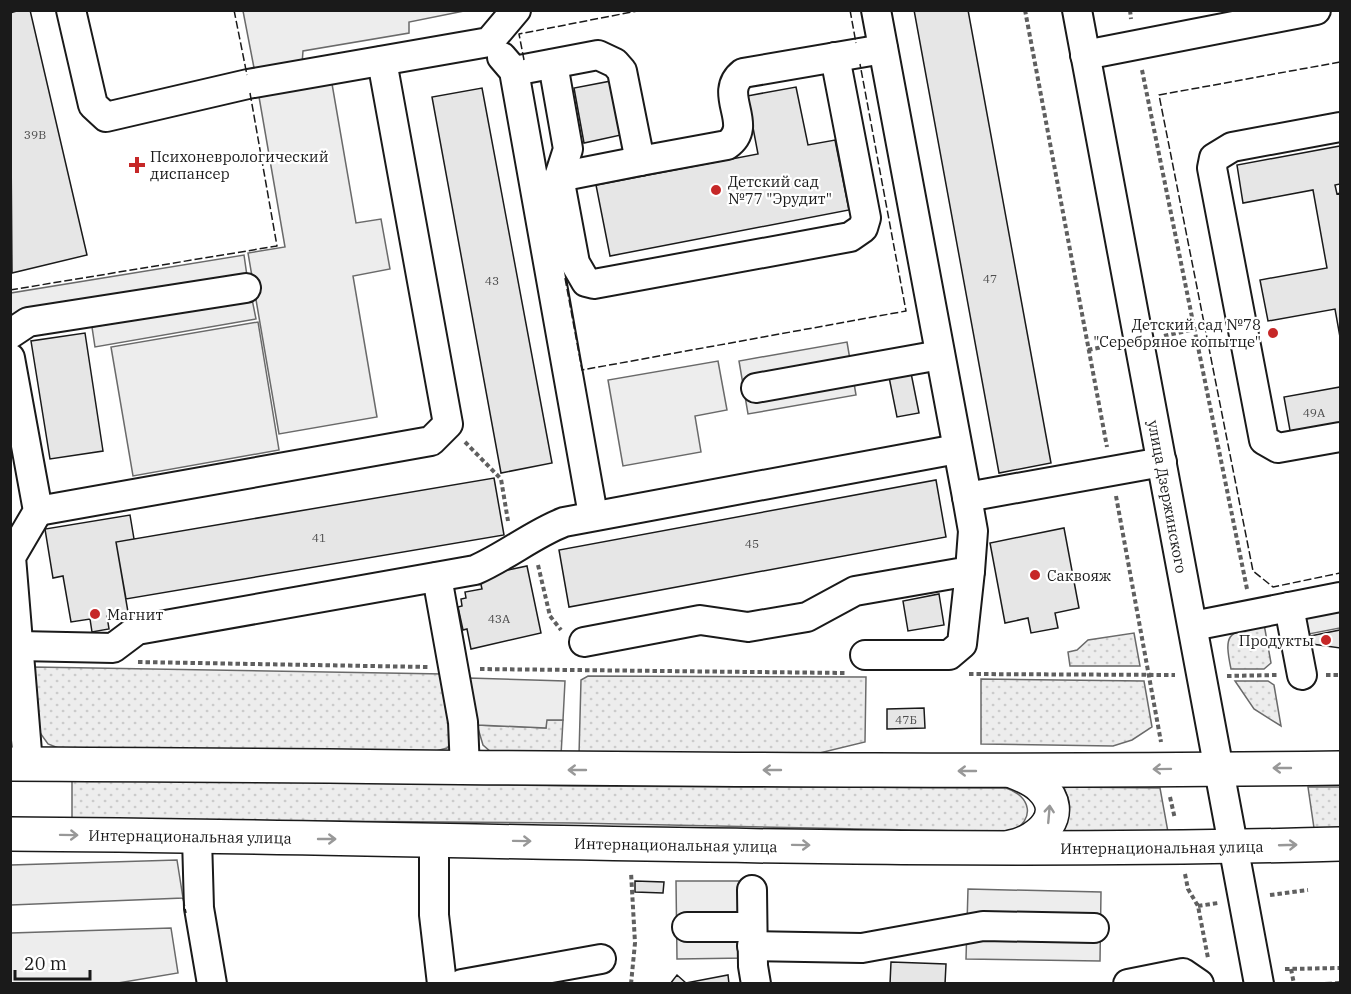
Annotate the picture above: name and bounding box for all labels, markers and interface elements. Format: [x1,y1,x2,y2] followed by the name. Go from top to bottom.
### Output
[24,127,46,142] house number: 39В
[150,147,329,183] place label: Психоневрологический диспансер
[128,156,146,174] marker: Психоневрологический диспансер
[728,172,832,208] place label: Детский сад №77 "Эрудит"
[709,183,723,197] marker: Детский сад №77 "Эрудит"
[983,271,997,286] house number: 47
[485,273,499,288] house number: 43
[1093,315,1261,351] place label: Детский сад №78 "Серебряное копытце"
[1266,326,1280,340] marker: Детский сад №78 "Серебряное копытце"
[1303,405,1326,420] house number: 49А
[1144,418,1192,575] street label: улица Дзержинского
[312,530,326,545] house number: 41
[745,536,759,551] house number: 45
[1047,566,1111,585] place label: Саквояж
[1028,568,1042,582] marker: Саквояж
[107,605,163,624] place label: Магнит
[88,607,102,621] marker: Магнит
[488,611,511,626] house number: 43А
[1239,631,1314,650] place label: Продукты
[1319,633,1333,647] marker: Продукты
[895,712,917,727] house number: 47Б
[1273,762,1293,774] one-way arrow
[1152,763,1172,775] one-way arrow
[567,764,587,776] one-way arrow
[762,764,782,776] one-way arrow
[957,765,977,777] one-way arrow
[1044,804,1055,824] one-way arrow
[88,825,292,847] street label: Интернациональная улица
[58,830,78,841] one-way arrow
[316,833,336,845] one-way arrow
[574,833,778,856] street label: Интернациональная улица
[511,835,531,847] one-way arrow
[1060,836,1264,857] street label: Интернациональная улица
[790,839,810,851] one-way arrow
[1277,840,1297,851] one-way arrow
[15,943,90,981] scale bar
[24,952,67,975] text: 20 m

